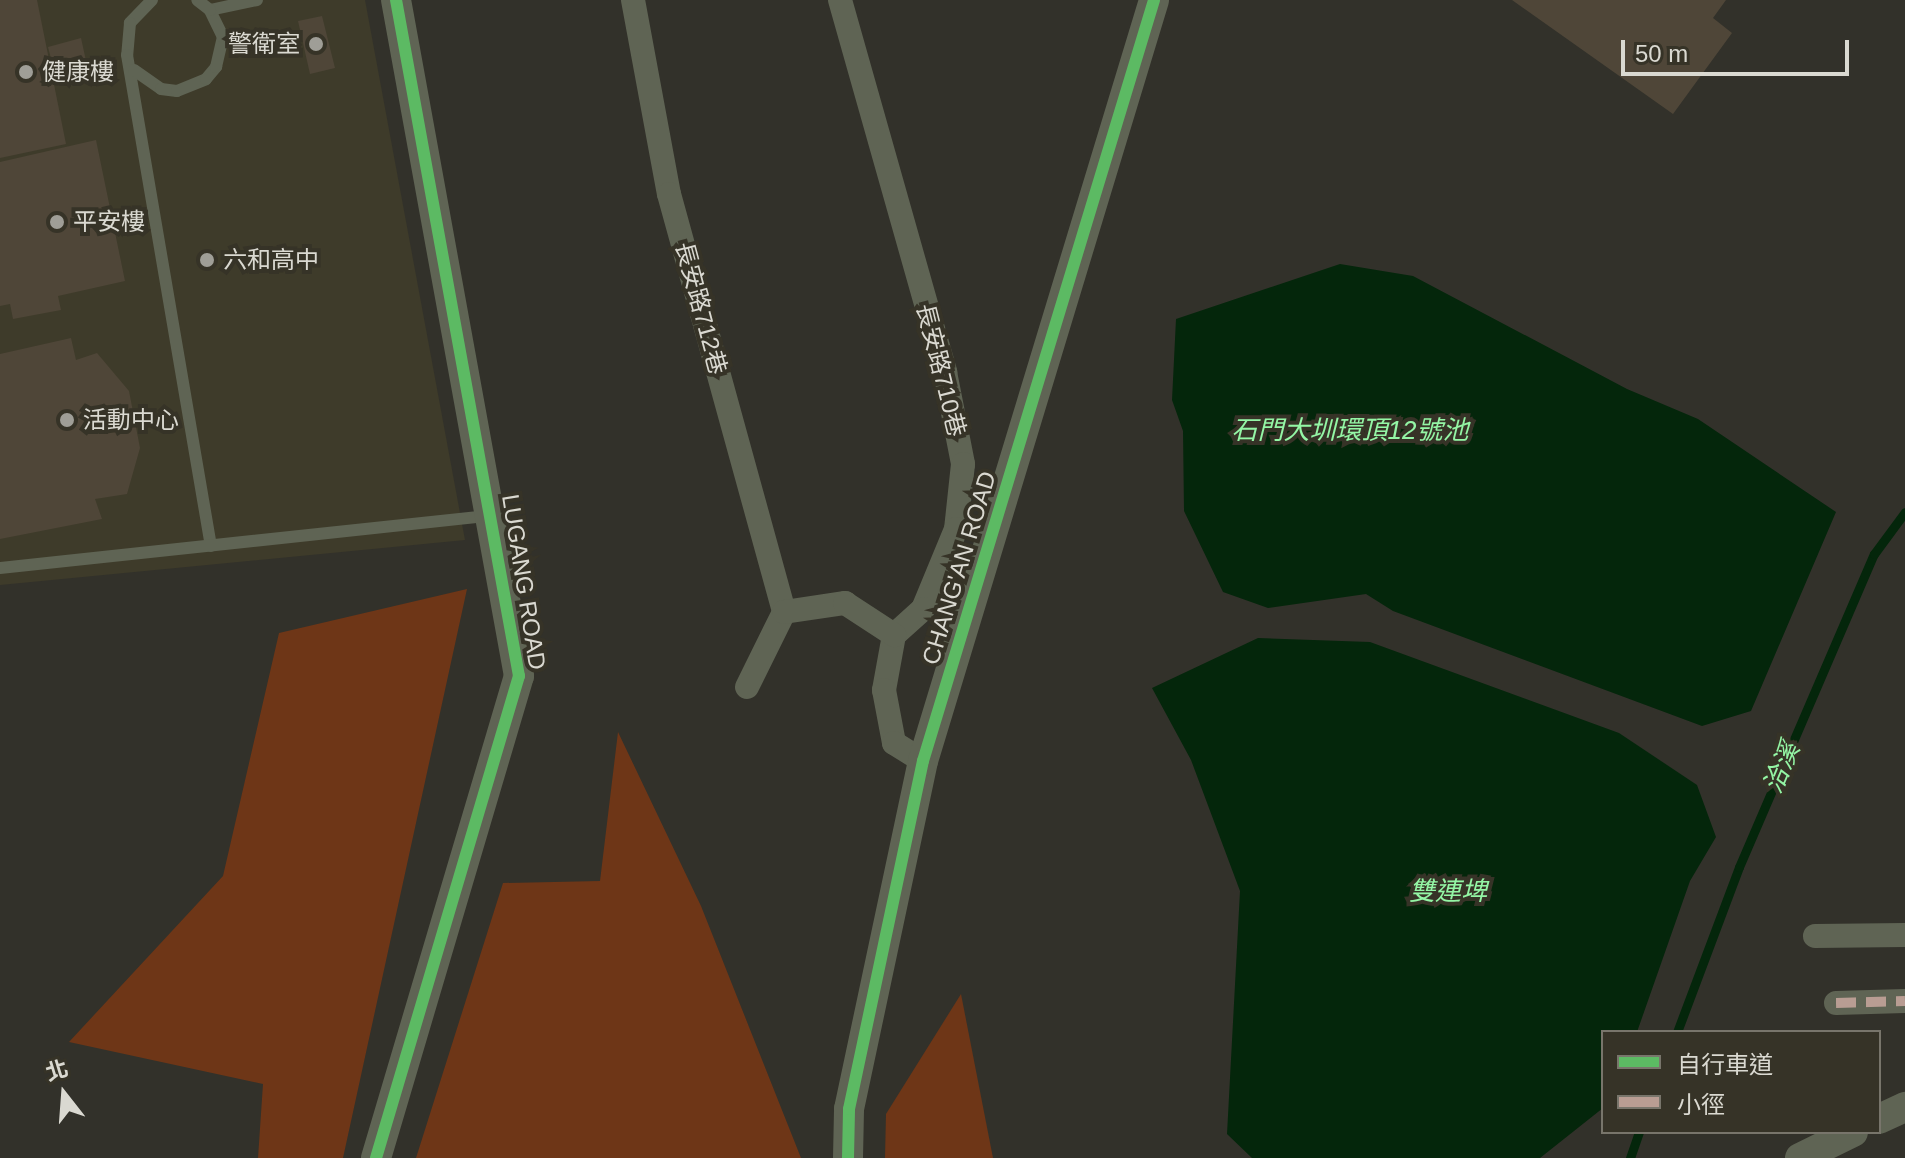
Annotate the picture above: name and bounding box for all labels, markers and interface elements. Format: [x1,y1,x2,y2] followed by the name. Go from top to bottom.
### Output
[1625,24,1853,74] scale bar
[228,30,300,58] place label: 警衛室
[307,35,325,53] marker: 警衛室
[1635,40,1688,67] text: 50 m
[42,58,114,86] place label: 健康樓
[17,63,35,81] marker: 健康樓
[73,208,145,236] place label: 平安樓
[48,213,66,231] marker: 平安樓
[669,239,733,377] street label: 長安路712巷
[223,246,319,274] place label: 六和高中
[198,251,216,269] marker: 六和高中
[911,301,971,439] street label: 長安路710巷
[83,406,179,434] place label: 活動中心
[58,411,76,429] marker: 活動中心
[1232,415,1468,447] water label: 石門大圳環頂12號池
[916,468,1002,668] street label: CHANG'AN ROAD
[496,492,552,672] street label: LUGANG ROAD
[1757,738,1807,798] water label: 洽溪
[1409,876,1487,908] water label: 雙連埤
[1601,1030,1881,1134] legend
[1677,1051,1773,1078] text: 自行車道
[24,1054,104,1134] north arrow
[43,1055,71,1086] text: 北
[1677,1091,1725,1118] text: 小徑

